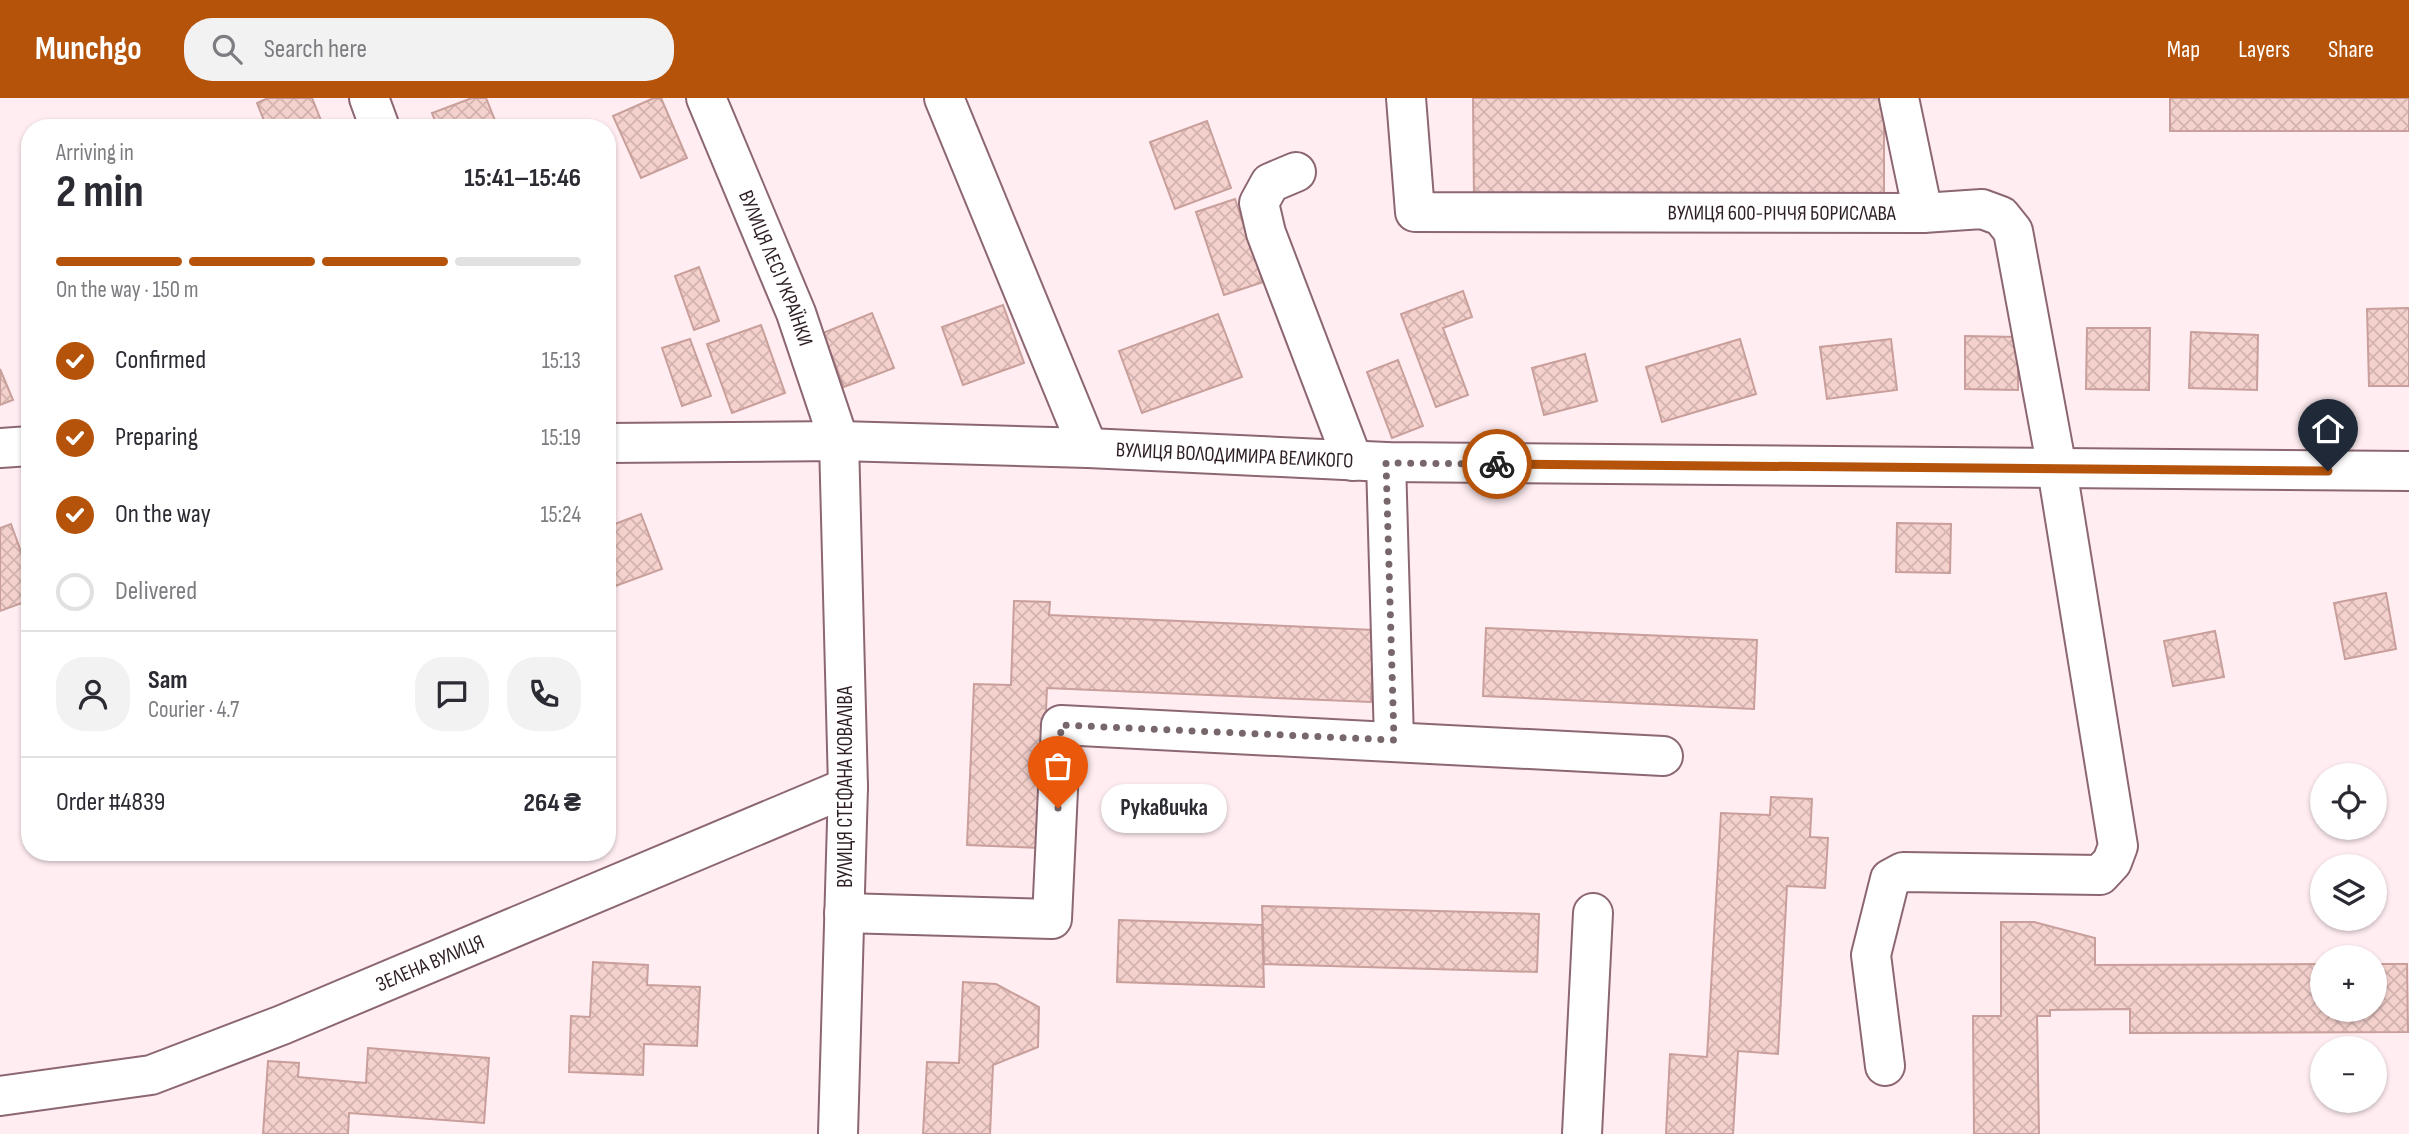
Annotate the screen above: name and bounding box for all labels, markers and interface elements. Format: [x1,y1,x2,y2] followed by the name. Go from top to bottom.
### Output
[184,18,674,81] search box
[35,29,142,69] text: Munchgo
[208,30,246,68] icon: search
[264,34,367,65] text: Search here
[2167,35,2200,64] text: Map
[2238,35,2290,64] text: Layers
[2328,35,2374,64] text: Share
[56,139,134,167] text: Arriving in
[464,163,581,194] text: 15:41–15:46
[56,165,144,220] text: 2 min
[733,187,818,349] street label: ВУЛИЦЯ ЛЕСІ УКРАЇНКИ
[1667,200,1897,226] street label: ВУЛИЦЯ 600-РІЧЧЯ БОРИСЛАВА
[56,276,199,304] text: On the way · 150 m
[56,342,94,380] icon: check
[115,345,206,376] text: Confirmed
[542,347,581,375] text: 15:13
[2298,399,2358,471] pin
[2309,410,2347,448] icon: home
[56,419,94,457] icon: check
[115,422,198,453] text: Preparing
[541,424,581,452] text: 15:19
[1462,429,1532,499] courier
[1115,437,1354,473] street label: ВУЛИЦЯ ВОЛОДИМИРА ВЕЛИКОГО
[1478,445,1516,483] icon: bike
[56,496,94,534] icon: check
[115,499,211,530] text: On the way
[540,501,581,529] text: 15:24
[115,576,197,607] text: Delivered
[56,657,130,731] button: person
[415,657,489,731] button: chat
[507,657,581,731] button: phone
[148,665,188,696] text: Sam
[833,685,858,888] street label: ВУЛИЦЯ СТЕФАНА КОВАЛІВА
[148,696,239,724] text: Courier · 4.7
[1028,736,1088,808] pin
[1039,747,1077,785] icon: bag
[2310,763,2387,1113] map controls
[2310,763,2387,840] button: locate
[1100,784,1226,832] callout: Рукавичка
[56,787,165,818] text: Order #4839
[524,788,581,819] text: 264 ₴
[1120,794,1208,822] text: Рукавичка
[2310,854,2387,931] button: layers
[372,929,488,997] street label: ЗЕЛЕНА ВУЛИЦЯ
[2310,945,2387,1022] button: +
[2310,1036,2387,1113] button: −

